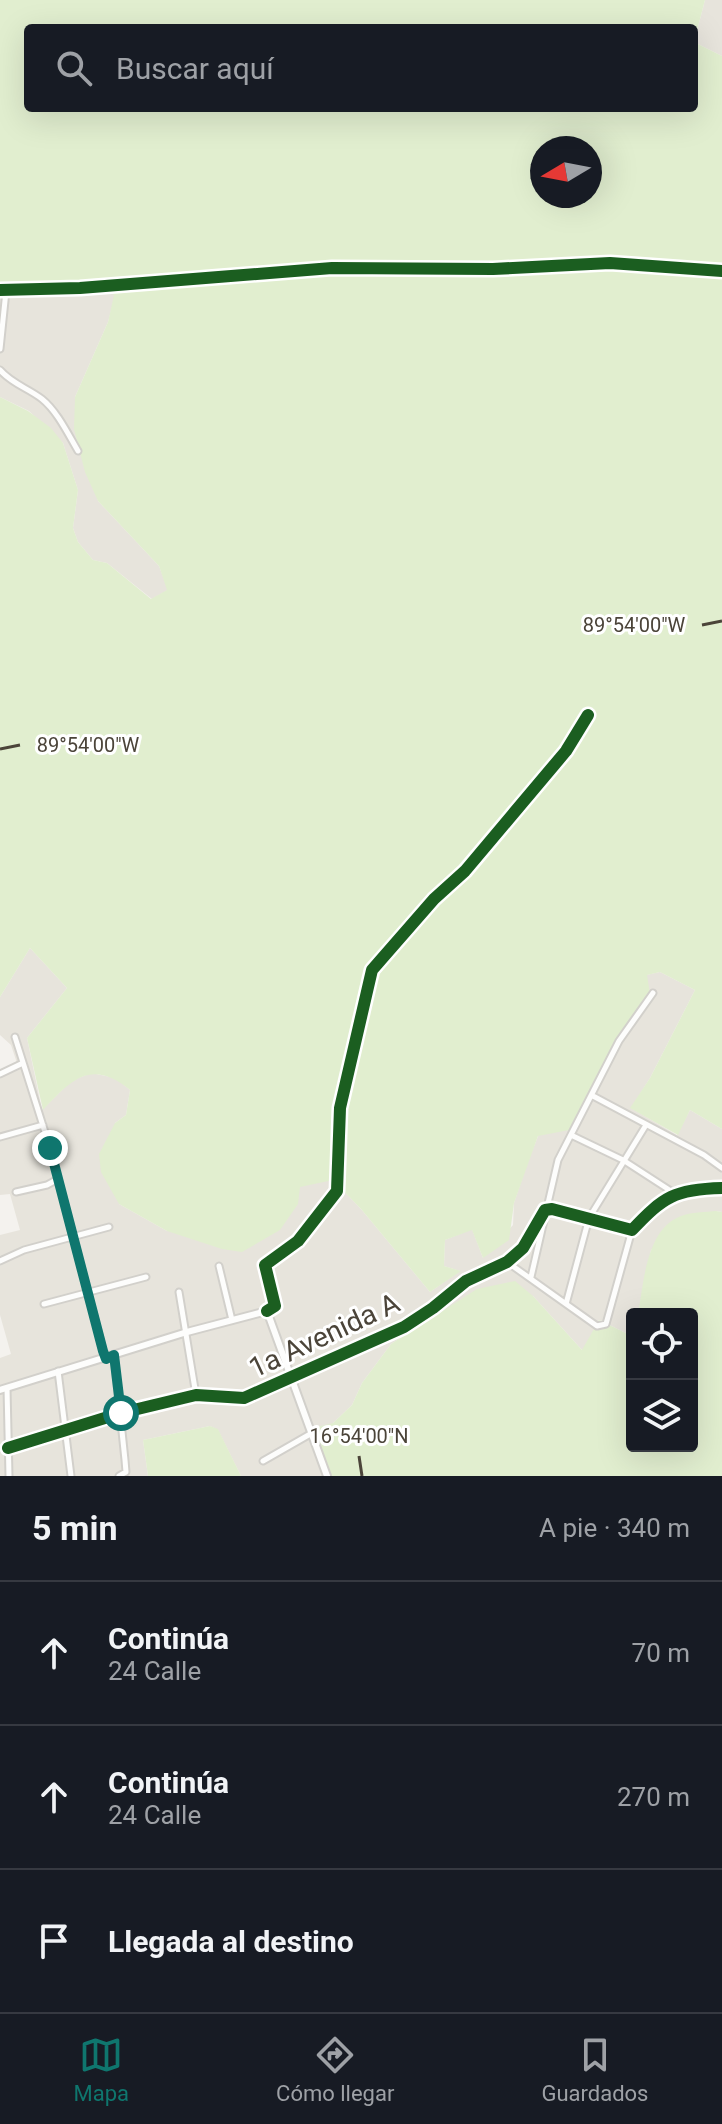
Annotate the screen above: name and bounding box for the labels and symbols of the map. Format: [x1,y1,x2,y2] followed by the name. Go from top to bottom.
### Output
[530,136,602,208] north arrow
[583,613,686,637] text: 89°54'00"W
[37,733,140,757] text: 89°54'00"W
[32,1130,68,1166] route end
[244,1286,405,1385] street label: 1a Avenida A
[103,1395,139,1431] route start
[309,1424,409,1448] text: 16°54'00"N

